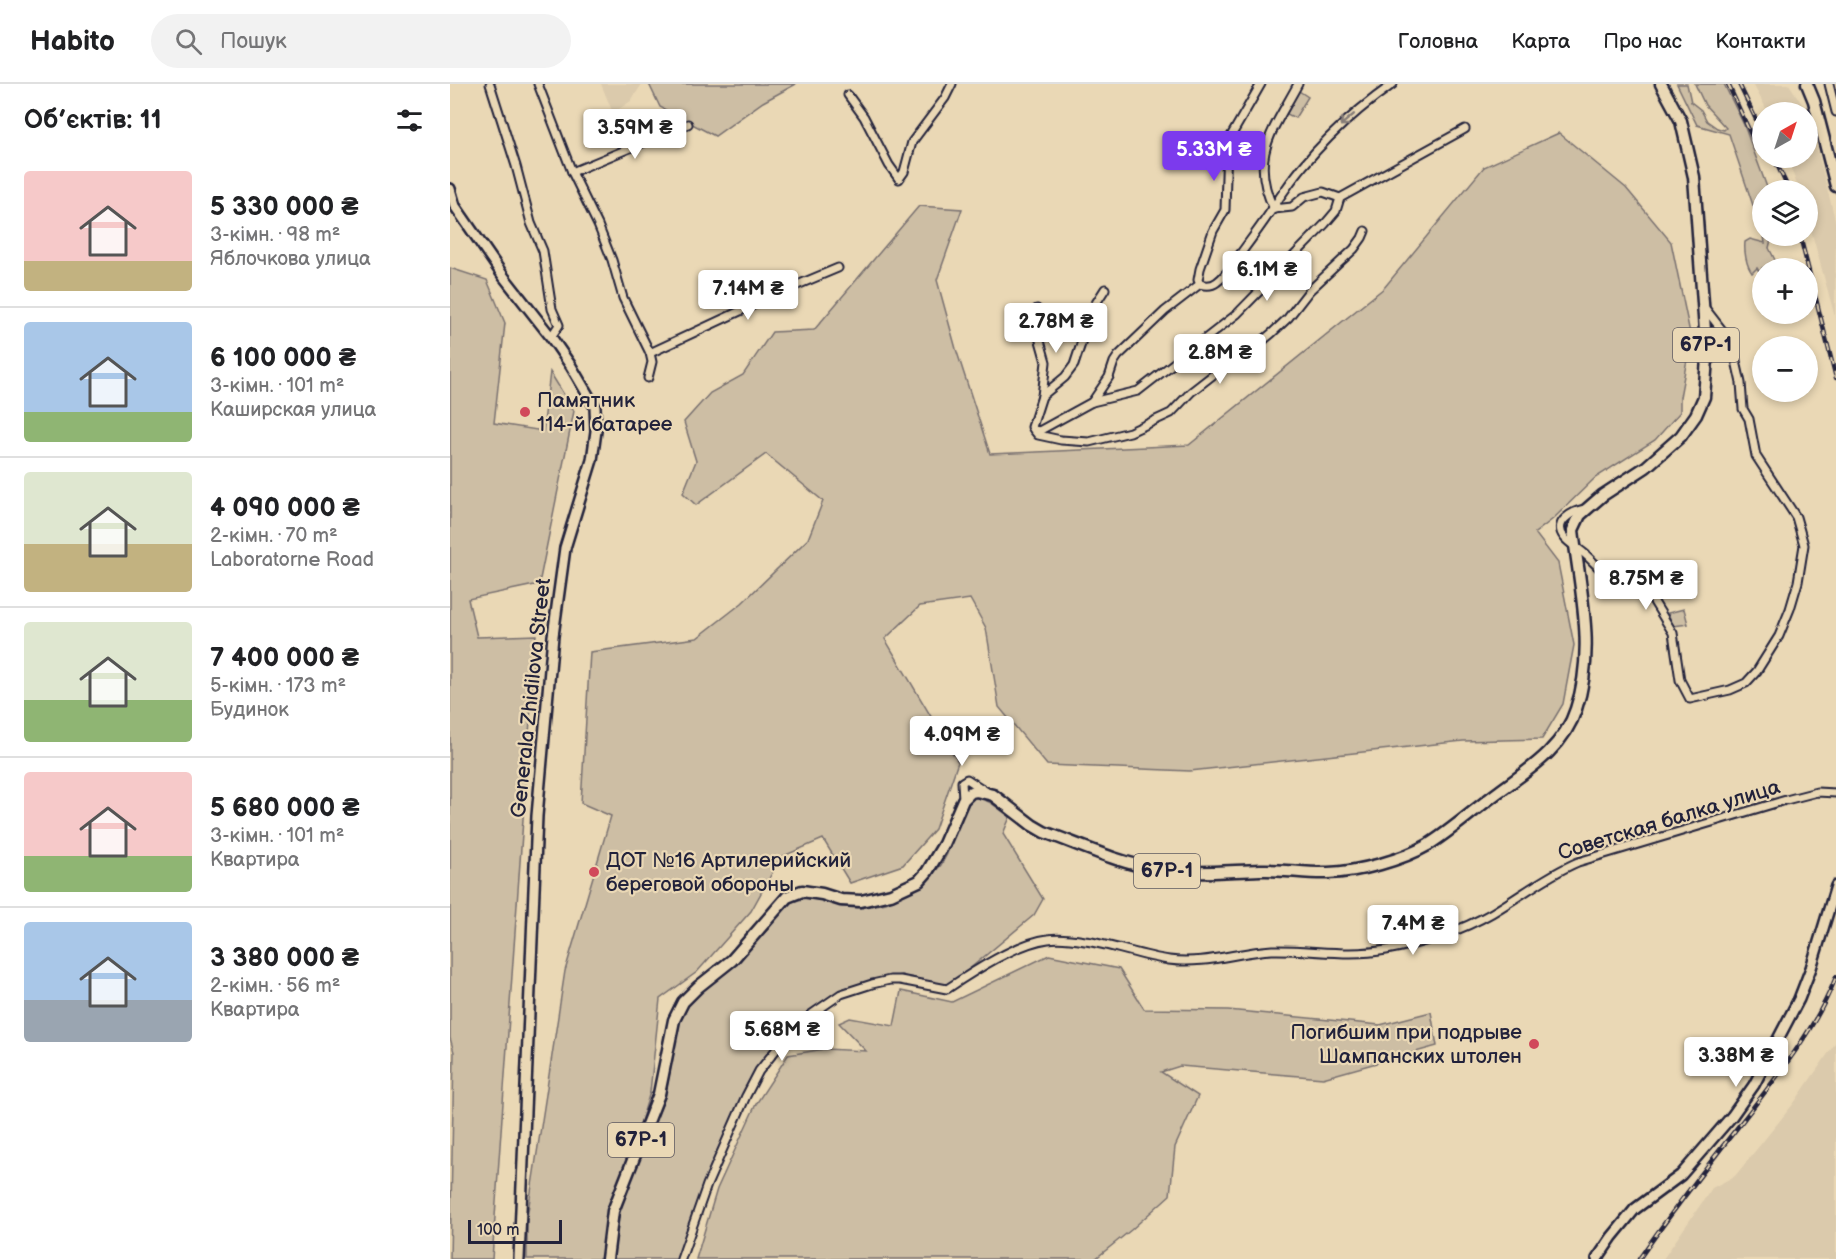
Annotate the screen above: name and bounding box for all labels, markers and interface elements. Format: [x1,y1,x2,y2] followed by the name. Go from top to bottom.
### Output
[151,14,571,68] search box
[30,25,115,58] text: Habito
[172,25,205,58] icon: search
[220,28,287,55] text: Пошук
[1398,29,1478,54] text: Головна
[1511,29,1570,54] text: Карта
[1603,29,1682,54] text: Про нас
[1715,29,1806,54] text: Контакти
[1752,102,1818,168] north arrow
[1752,102,1818,402] map controls
[393,104,426,137] icon: filters
[24,105,162,136] text: Об’єктів: 11
[580,109,690,160] pin: 3.59M ₴
[1339,114,1355,127] one-way arrow
[597,116,673,140] text: 3.59M ₴
[1159,131,1269,182] pin: 5.33M ₴
[1176,138,1252,162] text: 5.33M ₴
[1752,180,1818,246] button: layers
[210,192,359,223] text: 5 330 000 ₴
[72,195,144,267] icon: home
[210,223,340,247] text: 3-кімн. · 98 m²
[210,247,371,271] text: Яблочкова улица
[1218,251,1316,302] pin: 6.1M ₴
[1237,258,1297,282] text: 6.1M ₴
[1752,258,1818,324] button: +
[693,270,803,321] pin: 7.14M ₴
[712,277,784,301] text: 7.14M ₴
[1001,303,1111,354] pin: 2.78M ₴
[1018,310,1094,334] text: 2.78M ₴
[1673,328,1739,362] road number: 67Р-1
[1171,334,1269,385] pin: 2.8M ₴
[1752,336,1818,402] button: −
[1188,341,1252,365] text: 2.8M ₴
[210,343,356,374] text: 6 100 000 ₴
[72,346,144,418] icon: home
[210,374,344,398] text: 3-кімн. · 101 m²
[537,388,673,437] place label: Памятник 114-й батарее
[210,398,376,422] text: Каширская улица
[518,405,532,419] marker: Памятник 114-й батарее
[210,493,360,524] text: 4 090 000 ₴
[72,496,144,568] icon: home
[210,524,338,548] text: 2-кімн. · 70 m²
[210,548,374,572] text: Laboratorne Road
[1591,560,1701,611] pin: 8.75M ₴
[1609,567,1683,591] text: 8.75M ₴
[506,576,556,819] street label: Generala Zhidilova Street
[210,643,359,674] text: 7 400 000 ₴
[72,646,144,718] icon: home
[210,674,346,698] text: 5-кімн. · 173 m²
[210,698,289,722] text: Будинок
[907,716,1017,767] pin: 4.09M ₴
[924,723,1000,747] text: 4.09M ₴
[1555,774,1784,866] street label: Советская балка улица
[210,793,360,824] text: 5 680 000 ₴
[72,796,144,868] icon: home
[210,824,344,848] text: 3-кімн. · 101 m²
[210,848,300,872] text: Квартира
[606,848,851,897] place label: ДОТ №16 Артилерийский береговой обороны
[1134,854,1200,888] road number: 67Р-1
[587,865,601,879] marker: ДОТ №16 Артилерийский береговой обороны
[1364,905,1462,956] pin: 7.4M ₴
[1381,912,1445,936] text: 7.4M ₴
[210,943,359,974] text: 3 380 000 ₴
[72,946,144,1018] icon: home
[210,974,340,998] text: 2-кімн. · 56 m²
[210,998,300,1022] text: Квартира
[727,1011,837,1062] pin: 5.68M ₴
[744,1018,820,1042] text: 5.68M ₴
[1290,1020,1522,1069] place label: Погибшим при подрыве Шампанских штолен
[1527,1037,1541,1051] marker: Погибшим при подрыве Шампанских штолен
[1681,1037,1791,1088] pin: 3.38M ₴
[1698,1044,1774,1068] text: 3.38M ₴
[608,1123,674,1157] road number: 67Р-1
[468,1217,562,1244] scale bar
[477,1221,520,1240] text: 100 m

